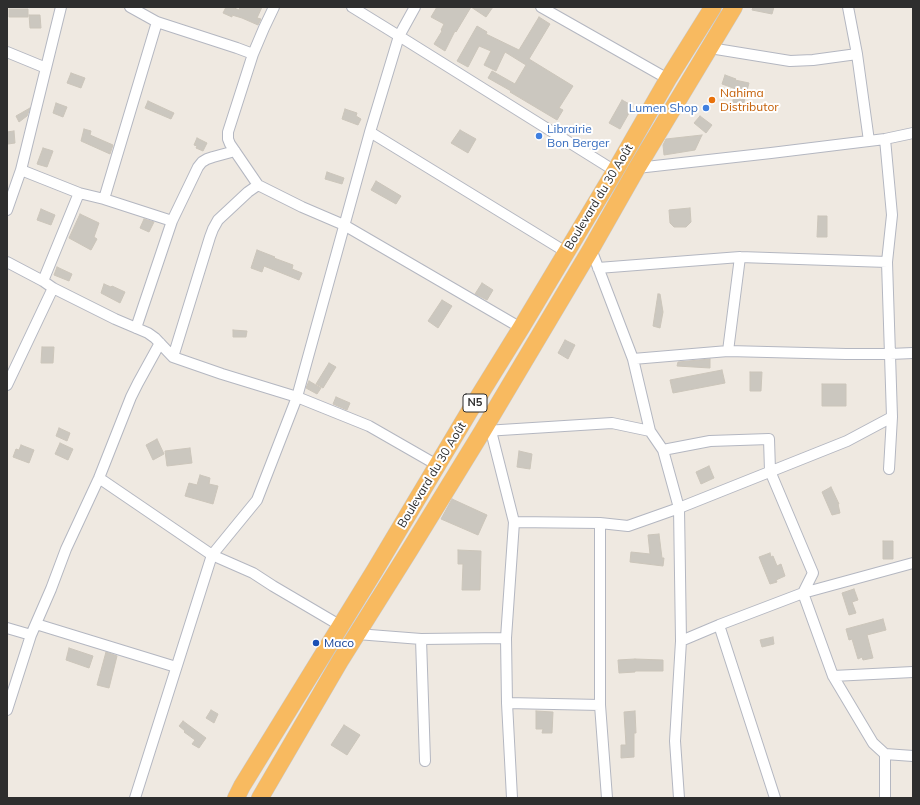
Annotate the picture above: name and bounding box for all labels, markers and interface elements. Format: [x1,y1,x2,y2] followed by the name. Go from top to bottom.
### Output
[720,86,779,114] place label: Nahima Distributor
[707,95,717,105] marker: Nahima Distributor
[629,101,698,115] place label: Lumen Shop
[701,103,711,113] marker: Lumen Shop
[547,122,609,150] place label: Librairie Bon Berger
[534,131,544,141] marker: Librairie Bon Berger
[562,142,636,252] street label: Boulevard du 30 Août
[463,394,487,412] road number: N5
[395,420,469,530] street label: Boulevard du 30 Août
[324,636,354,650] place label: Maco
[311,638,321,648] marker: Maco

